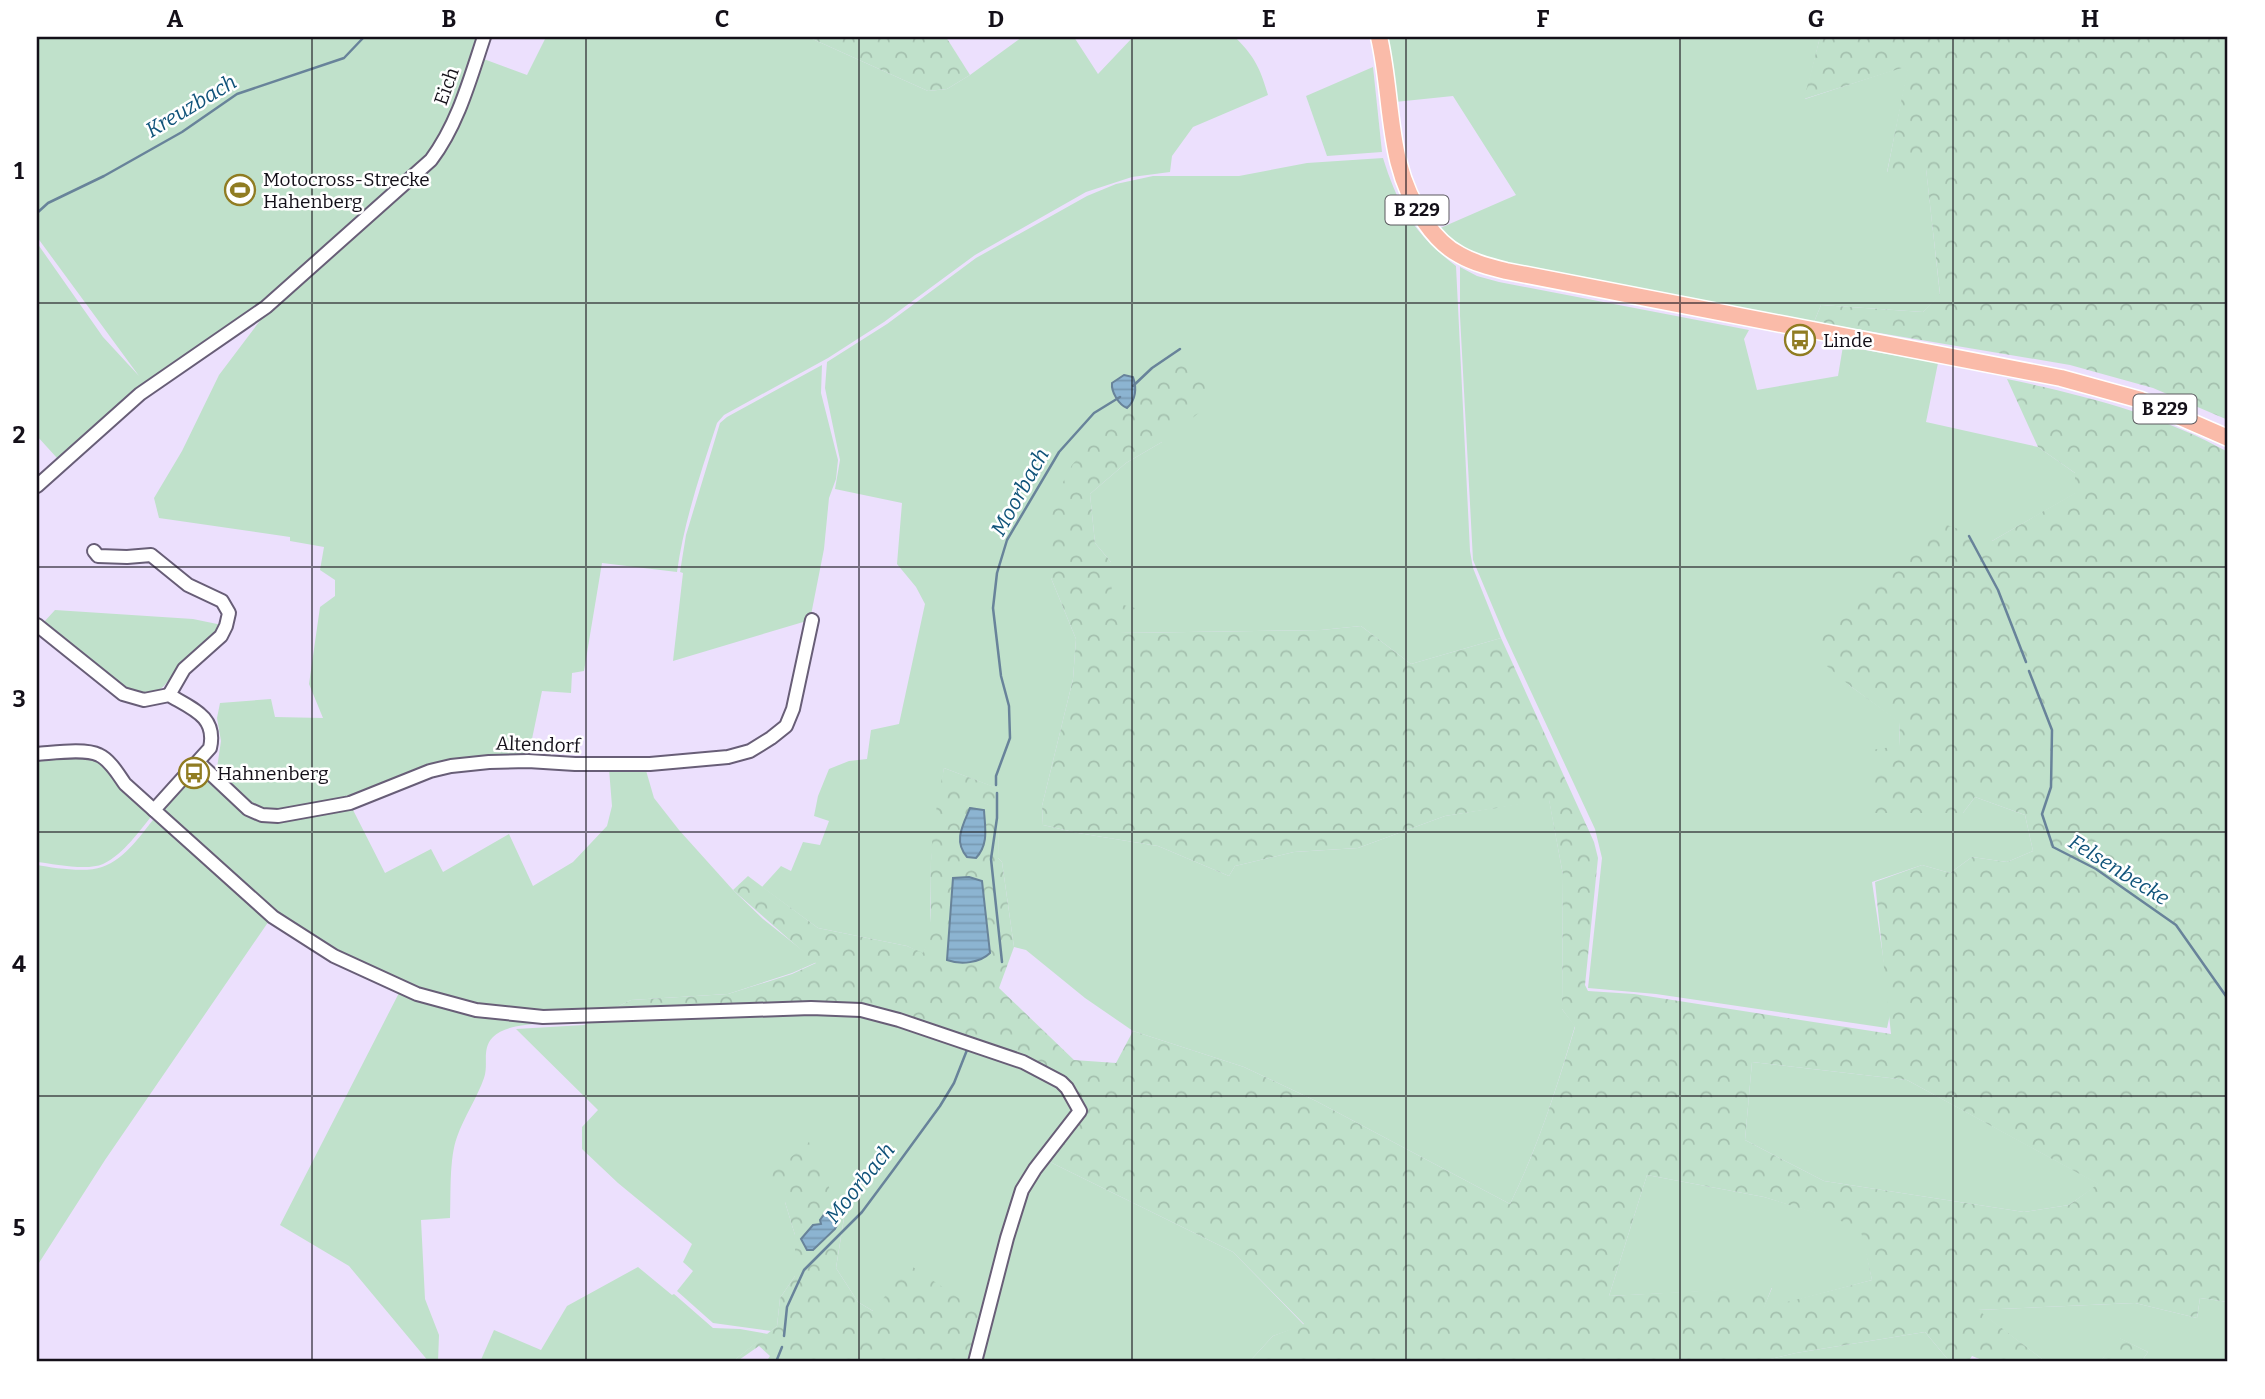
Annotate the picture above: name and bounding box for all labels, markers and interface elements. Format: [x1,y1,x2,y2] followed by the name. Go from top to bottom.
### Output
[167,5,184,33] text: A
[442,5,456,33] text: B
[715,5,729,33] text: C
[988,5,1004,33] text: D
[1262,5,1276,33] text: E
[1537,5,1550,33] text: F
[1808,5,1825,33] text: G
[2081,5,2099,33] text: H
[429,64,464,108] street label: Eich
[141,69,241,143] water label: Kreuzbach
[14,157,24,185] text: 1
[263,168,430,213] place label: Motocross-Strecke Hahenberg
[223,173,257,207] sports icon: Motocross-Strecke Hahenberg
[1386,196,1448,224] road number: B 229
[1783,323,1817,357] bus stop icon: Linde
[1823,329,1873,352] place label: Linde
[2134,394,2196,424] road number: B 229
[13,421,26,449] text: 2
[985,444,1055,540] water label: Moorbach
[12,685,26,713] text: 3
[495,732,582,758] street label: Altendorf
[177,756,211,790] bus stop icon: Hahnenberg
[217,762,329,785] place label: Hahnenberg
[2064,829,2174,911] water label: Felsenbecke
[12,950,26,978] text: 4
[820,1137,900,1229] water label: Moorbach
[13,1214,25,1242] text: 5

